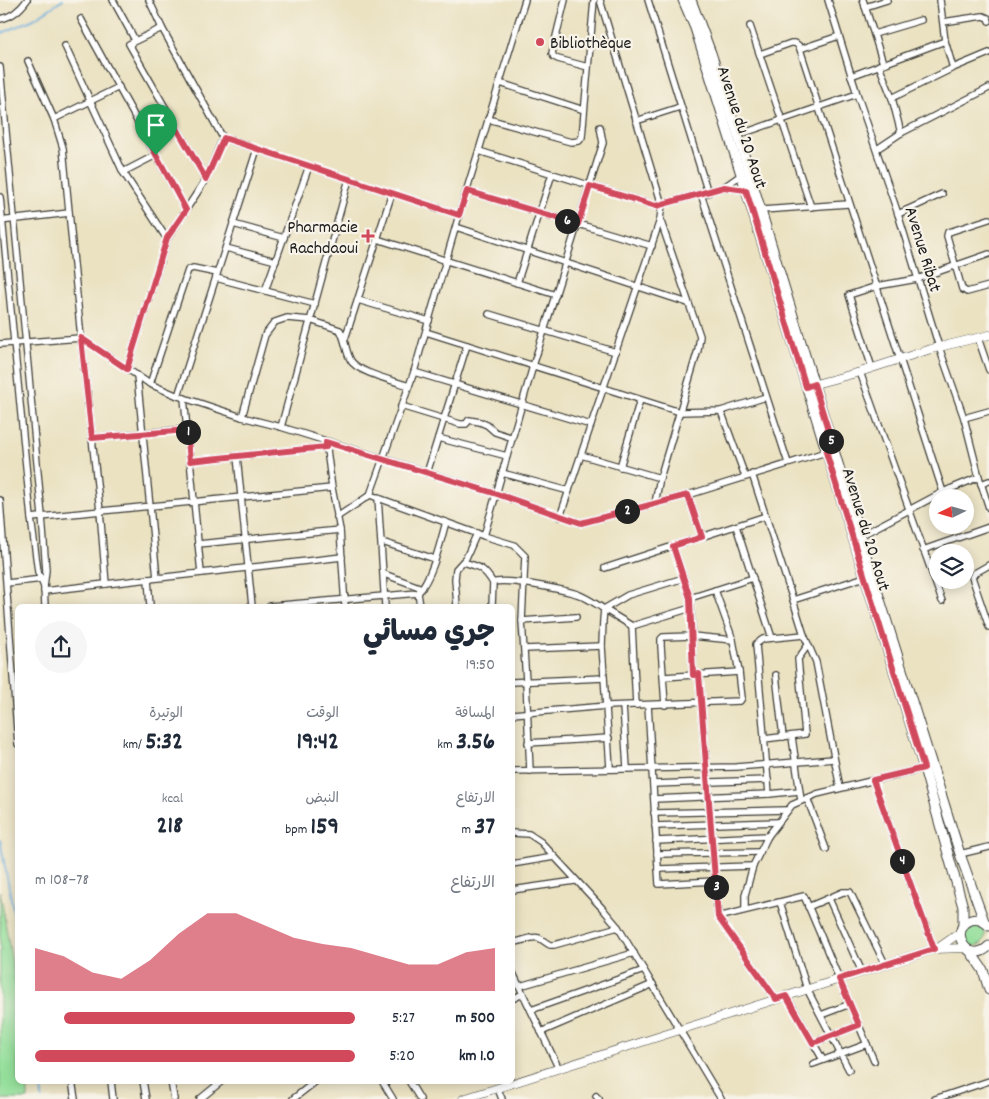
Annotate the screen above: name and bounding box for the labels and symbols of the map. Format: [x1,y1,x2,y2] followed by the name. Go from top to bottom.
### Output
[550,32,632,57] place label: Bibliothèque
[534,36,546,48] marker: Bibliothèque
[709,63,772,193] street label: Avenue du 20 Aout
[135,104,177,155] pin
[897,204,947,296] street label: Avenue Ribat
[554,208,580,234] pin: 6
[287,216,358,262] place label: Pharmacie Rachdaoui
[362,230,374,242] marker: Pharmacie Rachdaoui
[176,420,200,444] pin: 1
[818,428,844,454] pin: 5
[834,465,895,595] street label: Avenue du 20 Aout
[929,489,974,534] north arrow
[614,498,640,524] pin: 2
[890,848,914,874] pin: 4
[704,874,728,900] pin: 3

